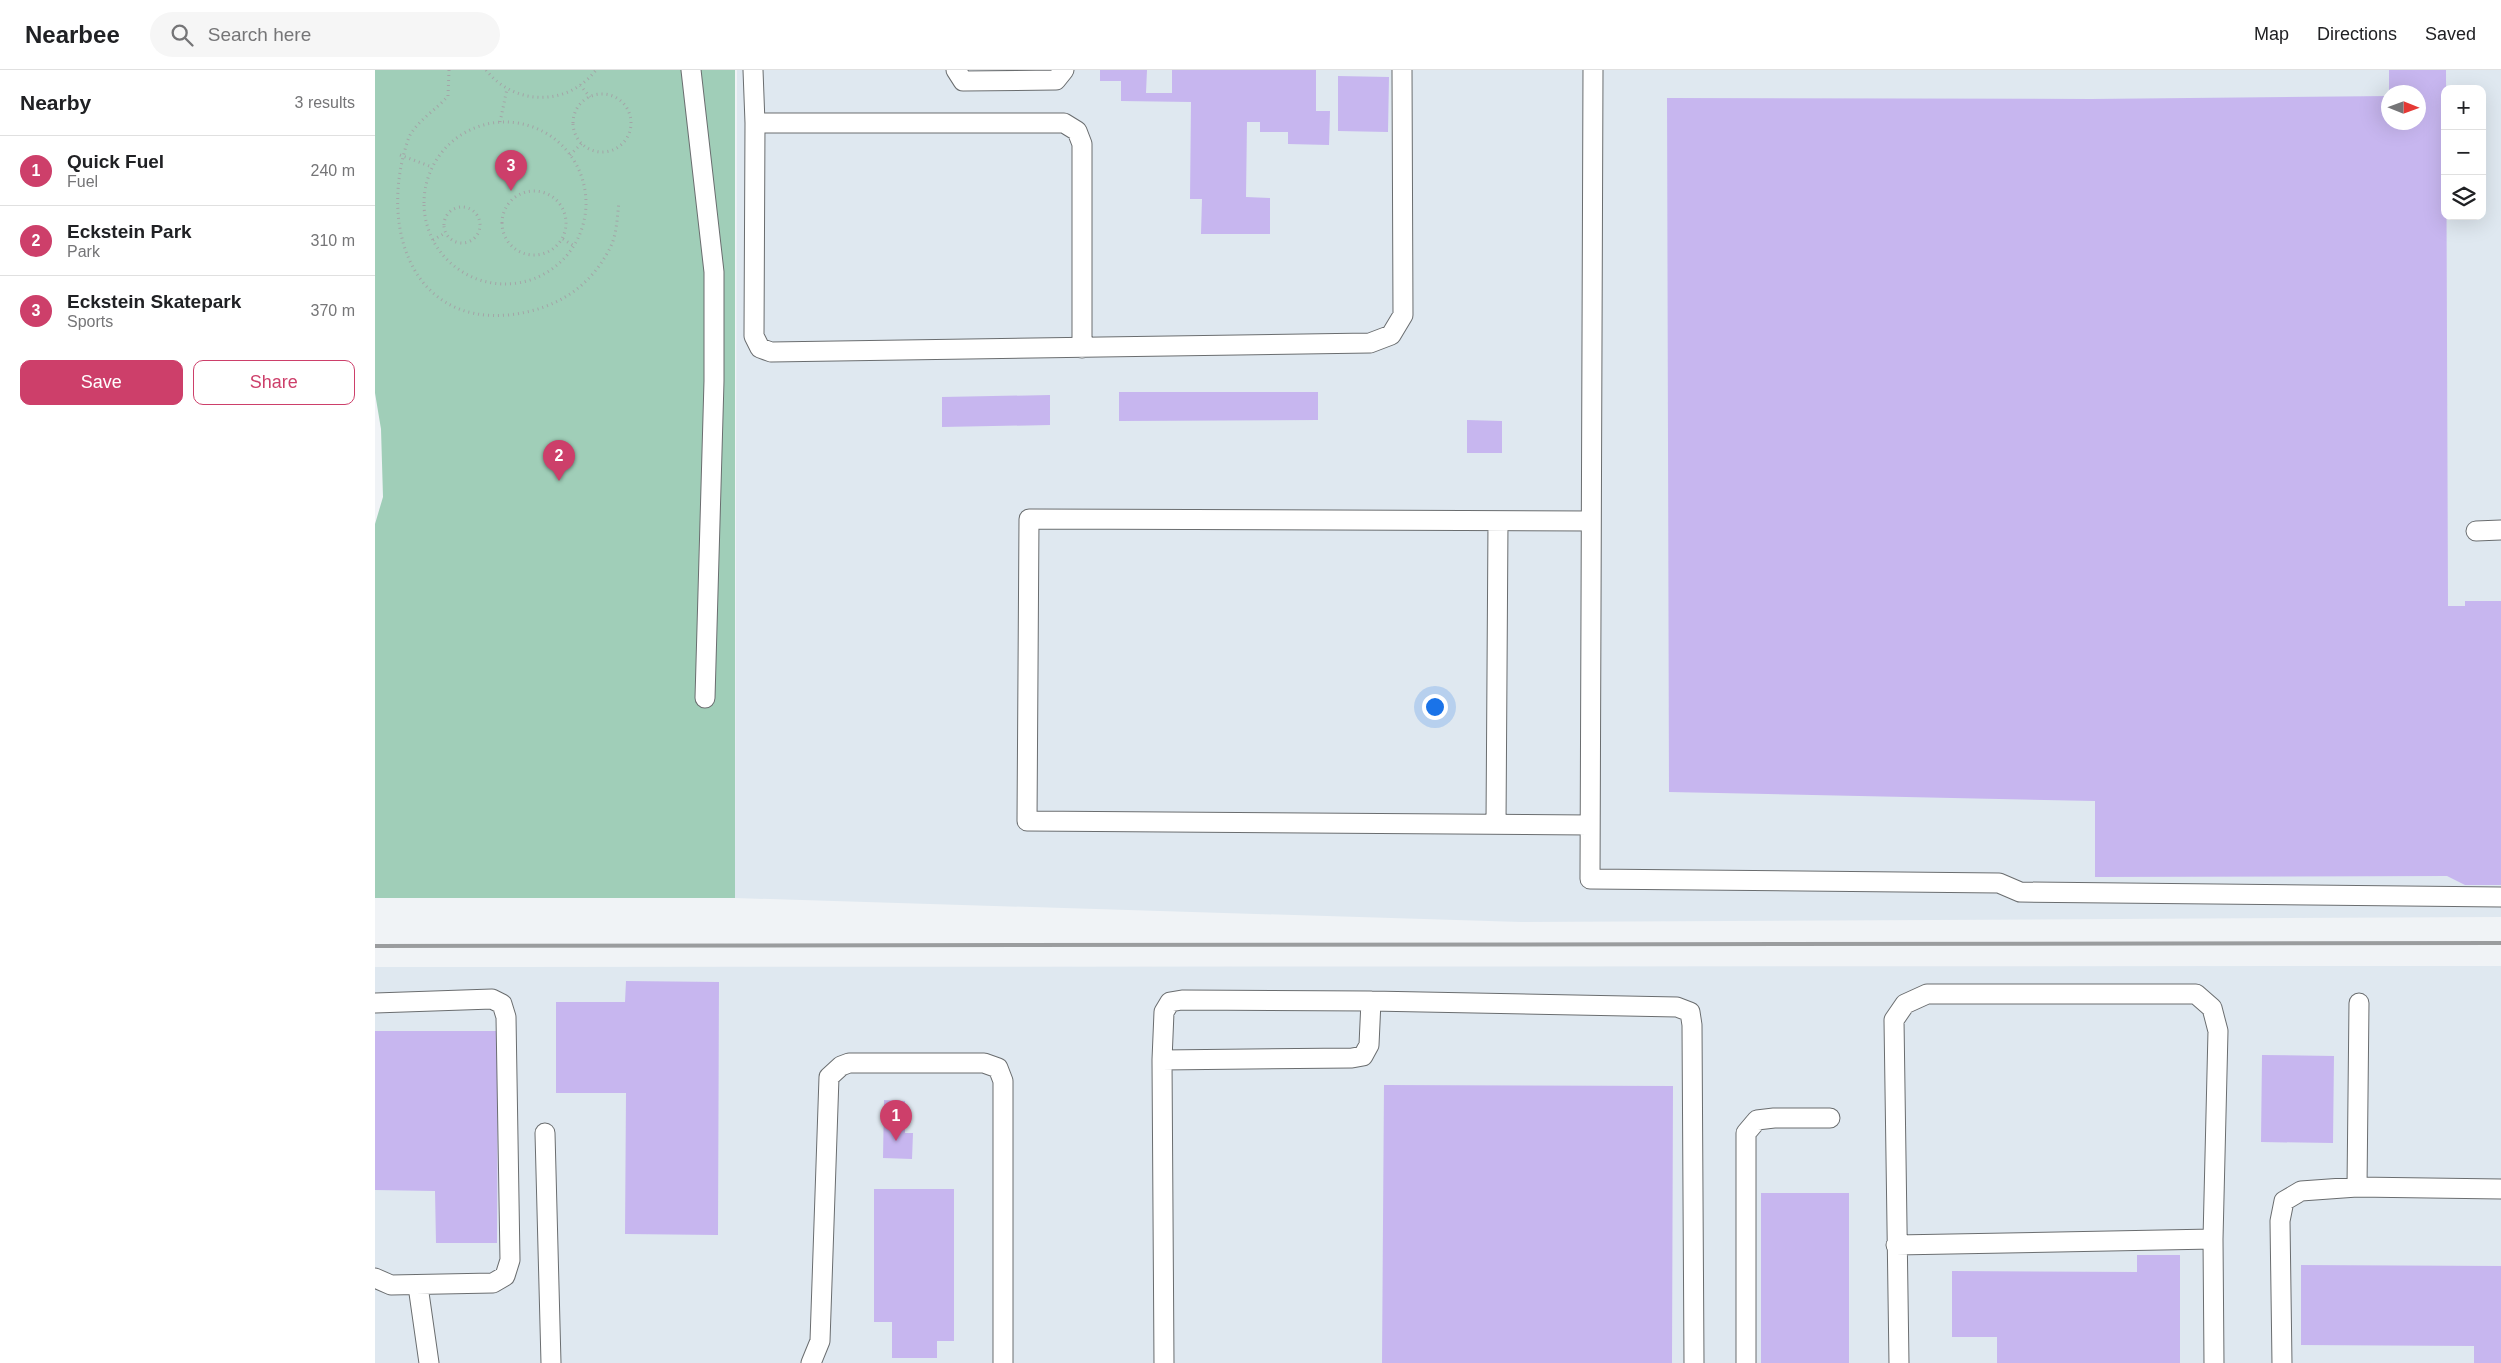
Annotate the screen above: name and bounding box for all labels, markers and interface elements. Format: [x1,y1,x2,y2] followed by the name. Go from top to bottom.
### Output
[150,12,500,57] search box
[25,21,120,48] text: Nearbee
[168,21,196,49] icon: search
[208,24,311,45] text: Search here
[2254,24,2289,44] text: Map
[2317,24,2397,44] text: Directions
[2425,24,2476,44] text: Saved
[2381,85,2426,130] north arrow
[2441,85,2486,220] map controls
[2441,85,2486,130] button: +
[20,91,91,114] text: Nearby
[295,94,355,111] text: 3 results
[2441,130,2486,175] button: −
[495,150,527,191] pin: 3
[67,151,164,172] text: Quick Fuel
[32,162,40,179] text: 1
[311,162,355,179] text: 240 m
[67,173,98,190] text: Fuel
[2441,175,2486,220] button: layers
[67,221,192,242] text: Eckstein Park
[32,232,40,249] text: 2
[311,232,355,249] text: 310 m
[67,243,100,260] text: Park
[67,291,241,312] text: Eckstein Skatepark
[32,302,40,319] text: 3
[311,302,355,319] text: 370 m
[67,313,113,330] text: Sports
[20,360,183,405] button: Save
[193,360,355,405] button: Share
[543,440,575,481] pin: 2
[1422,694,1448,720] your location
[880,1100,912,1141] pin: 1

